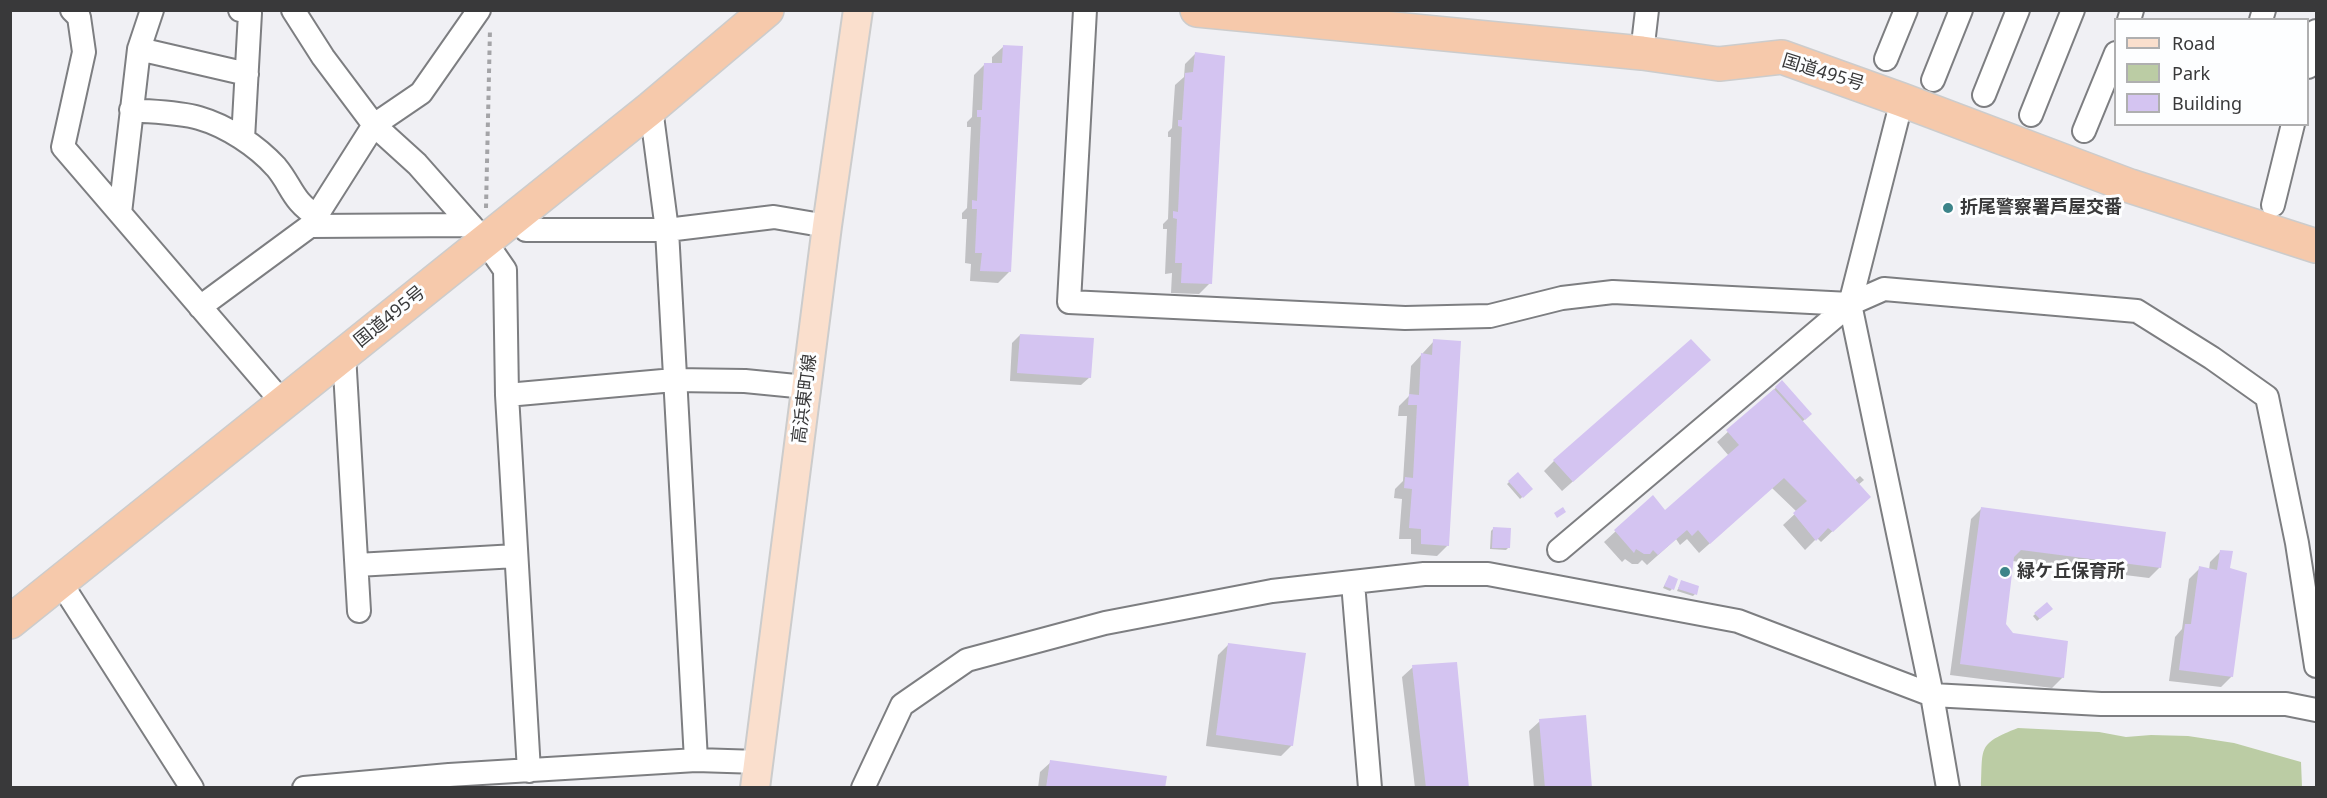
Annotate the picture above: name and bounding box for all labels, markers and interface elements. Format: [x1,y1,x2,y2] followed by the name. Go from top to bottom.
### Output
[2114,18,2309,126] legend
[2172,31,2215,55] text: Road
[1779,50,1867,96] street label: 国道495号
[2172,61,2210,85] text: Park
[2172,91,2242,115] text: Building
[1960,197,2122,219] place label: 折尾警察署芦屋交番
[1941,201,1955,215] marker: 折尾警察署芦屋交番
[350,282,430,352] street label: 国道495号
[789,353,821,445] street label: 高浜東町線
[2017,561,2125,583] place label: 緑ケ丘保育所
[1998,565,2012,579] marker: 緑ケ丘保育所

